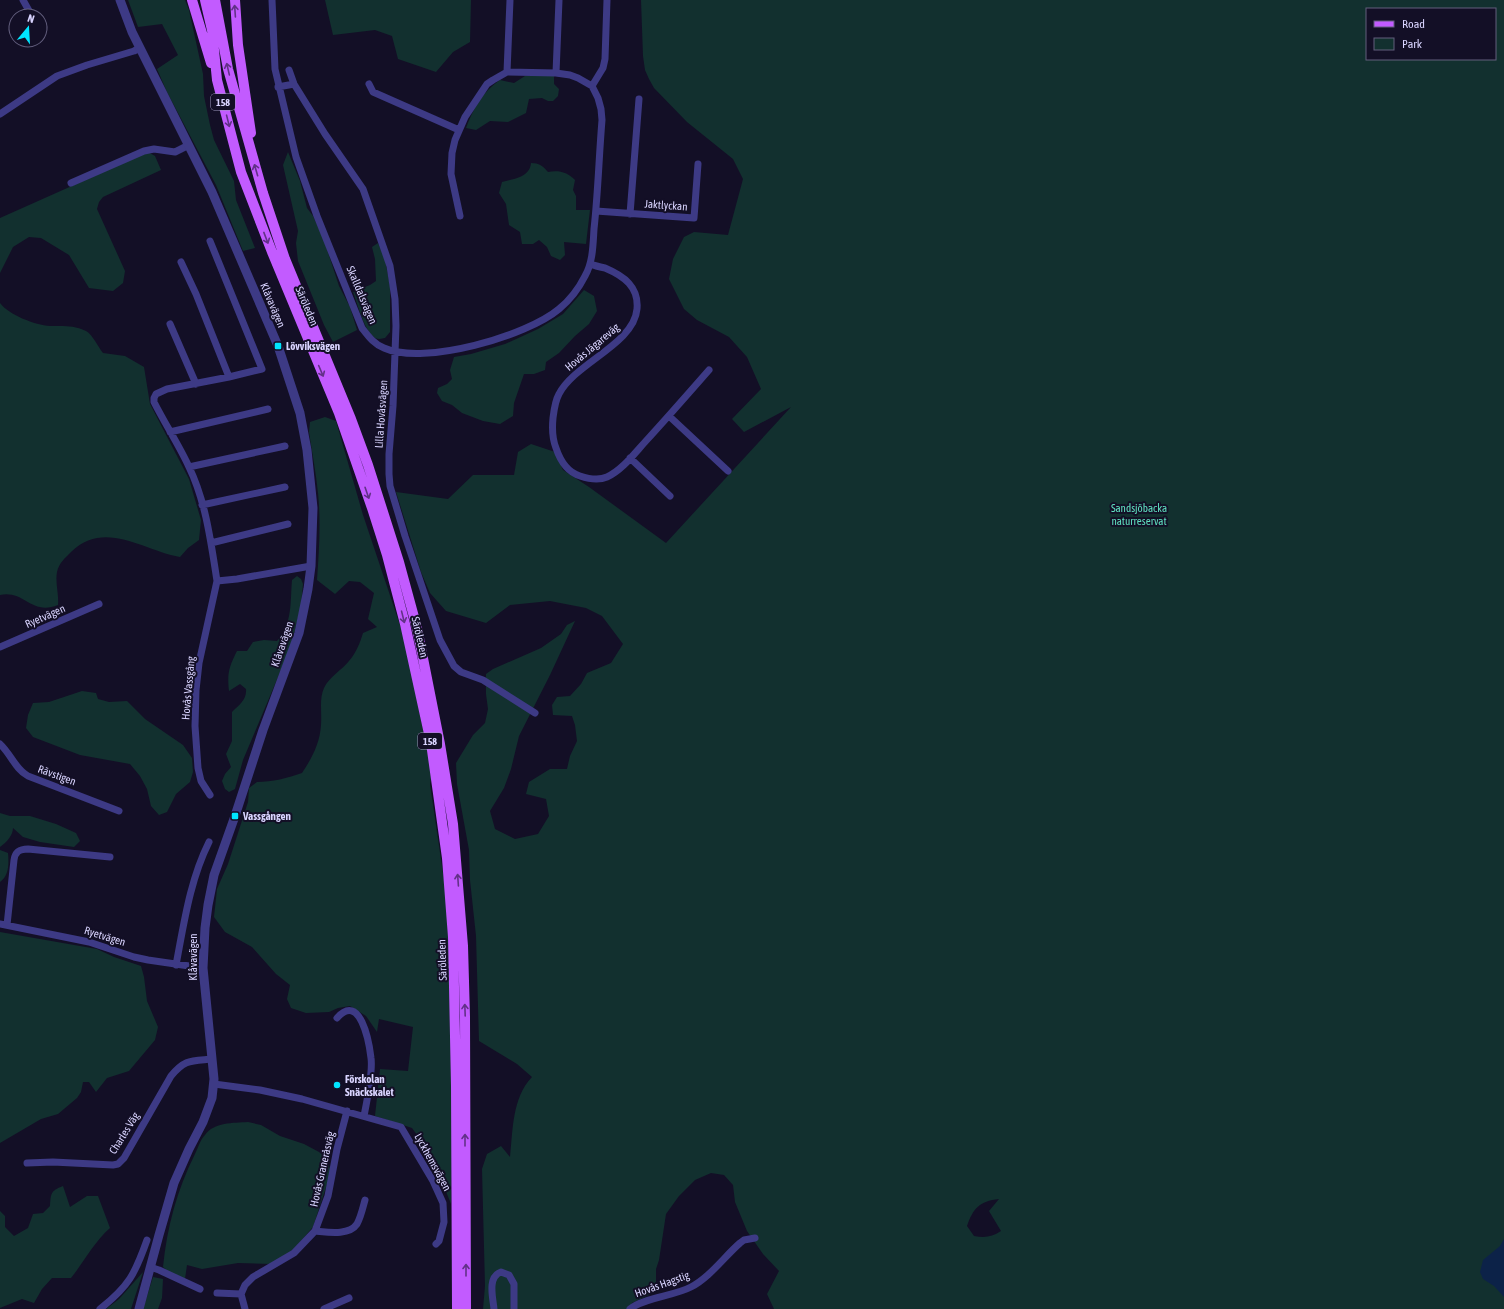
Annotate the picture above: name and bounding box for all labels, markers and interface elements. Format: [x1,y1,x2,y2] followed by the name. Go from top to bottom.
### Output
[232,5,239,18] one-way arrow
[8,8,48,48] north arrow
[1366,8,1496,60] legend
[26,12,36,25] text: N
[1402,17,1425,31] text: Road
[1402,37,1423,51] text: Park
[224,63,232,76] one-way arrow
[211,94,235,110] road number: 158
[224,114,232,127] one-way arrow
[252,164,259,177] one-way arrow
[644,198,688,212] street label: Jaktlyckan
[263,231,271,243] one-way arrow
[344,264,380,326] street label: Skalldalsvägen
[258,281,288,329] street label: Klåvavägen
[293,285,321,327] street label: Säröleden
[562,321,622,373] street label: Hovås Jägareväg
[286,340,340,352] place label: Lövviksvägen
[273,341,283,351] marker: Lövviksvägen
[318,364,326,376] one-way arrow
[373,379,389,449] street label: Lilla Hovåsvägen
[364,486,371,499] one-way arrow
[1111,502,1167,527] park label: Sandsjöbacka naturreservat
[23,602,67,630] street label: Ryetvägen
[400,610,408,623] one-way arrow
[409,615,431,659] street label: Säröleden
[269,620,295,668] street label: Klåvavägen
[179,655,197,720] street label: Hovås Vassgång
[418,733,442,749] road number: 158
[36,763,78,787] street label: Rävstigen
[242,810,291,822] place label: Vassgången
[230,811,240,821] marker: Vassgången
[455,874,462,887] one-way arrow
[83,924,127,948] street label: Ryetvägen
[187,933,199,981] street label: Klåvavägen
[435,939,449,981] street label: Säröleden
[461,1004,469,1017] one-way arrow
[345,1073,395,1098] place label: Förskolan Snäckskalet
[332,1080,342,1090] marker: Förskolan Snäckskalet
[107,1110,142,1156] street label: Charles Väg
[307,1130,337,1208] street label: Hovås Graneråsväg
[412,1131,454,1193] street label: Lyckhemsvägen
[461,1134,469,1147] one-way arrow
[462,1264,470,1277] one-way arrow
[633,1269,691,1299] street label: Hovås Hagstig

